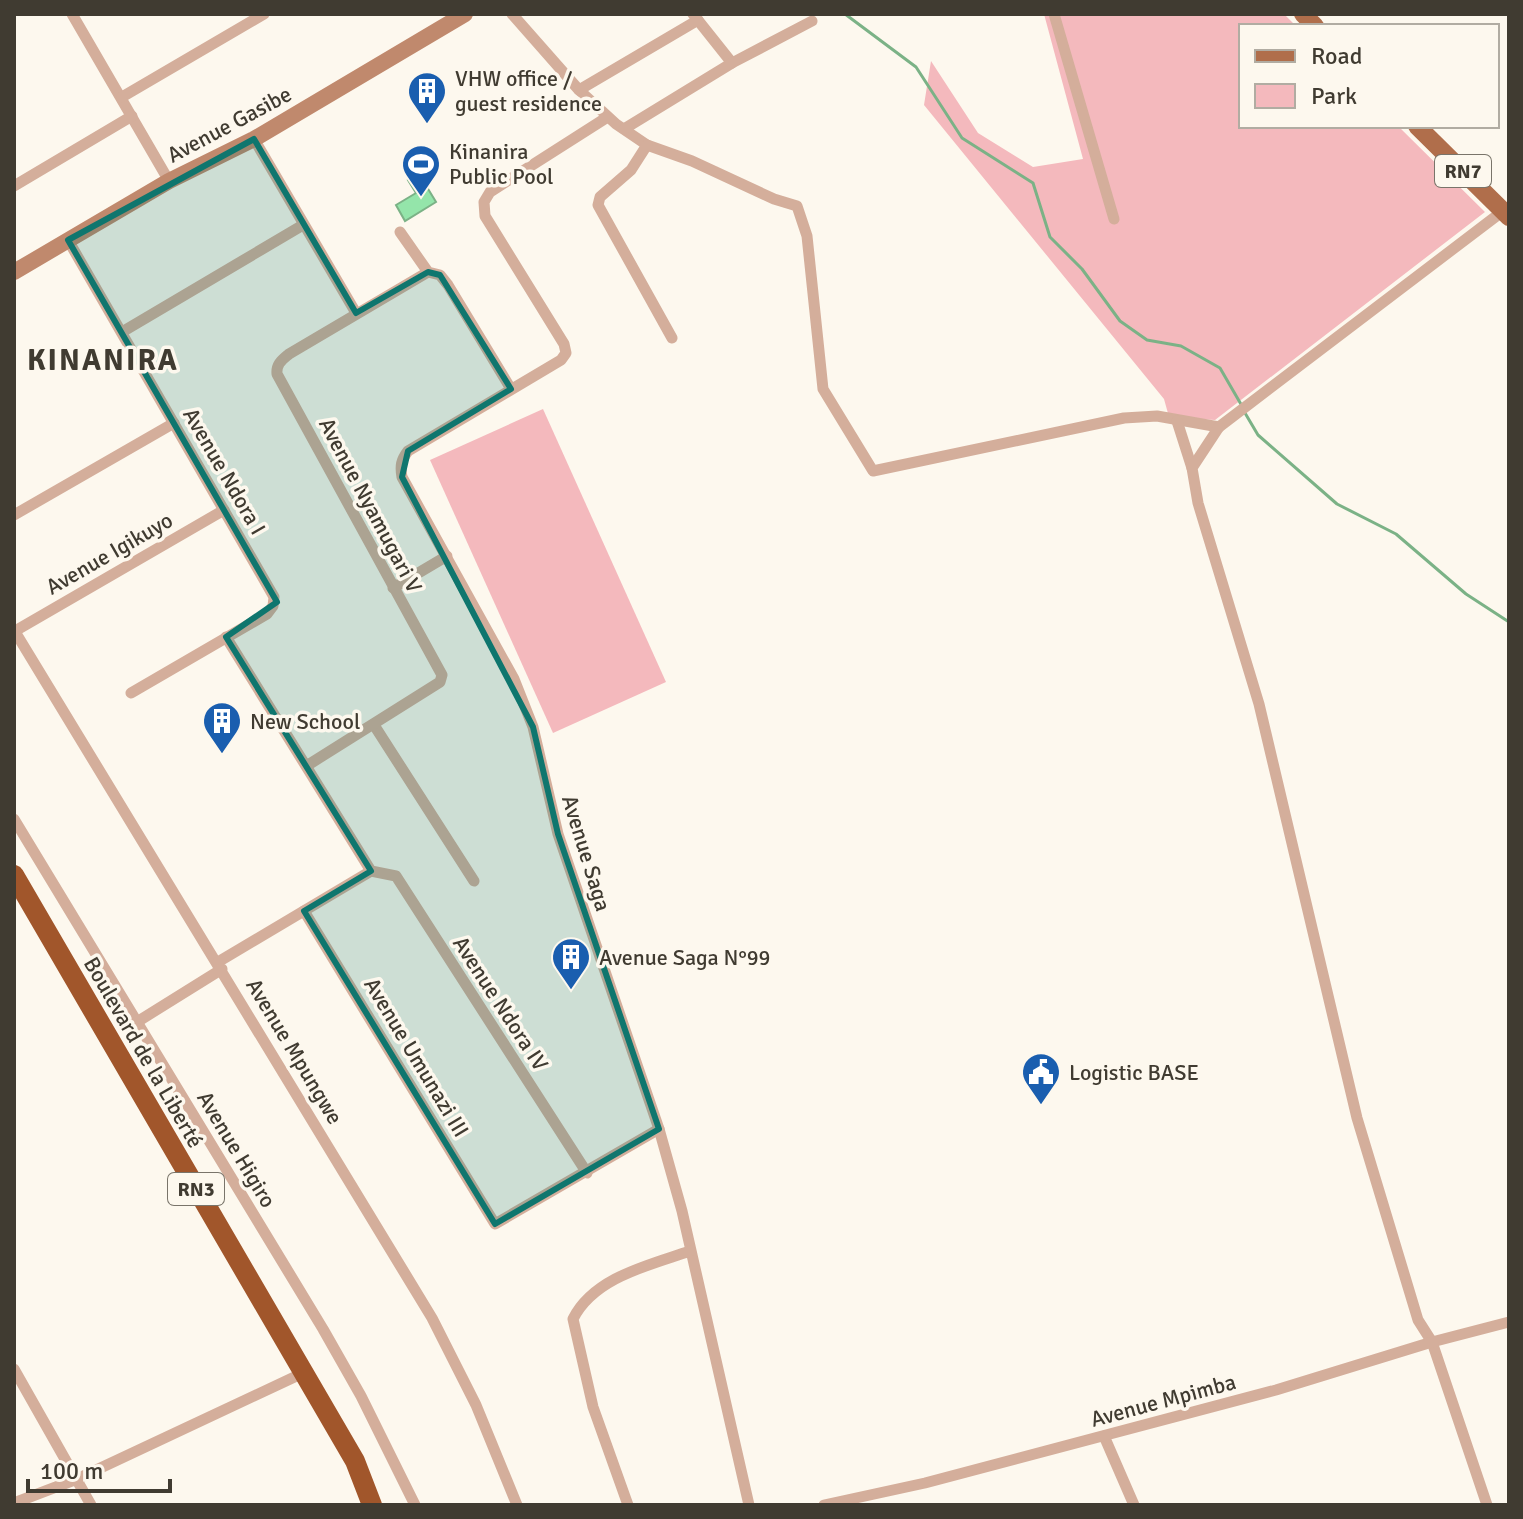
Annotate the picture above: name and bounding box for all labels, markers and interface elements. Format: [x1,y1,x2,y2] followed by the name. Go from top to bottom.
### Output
[1239,24,1499,128] legend
[1311,41,1362,71] text: Road
[455,65,602,117] place label: VHW office / guest residence
[406,70,448,125] building icon: VHW office / guest residence
[162,80,296,169] street label: Avenue Gasibe
[1311,81,1357,111] text: Park
[449,138,554,190] place label: Kinanira Public Pool
[400,143,442,198] sports icon: Kinanira Public Pool
[1435,155,1491,187] road number: RN7
[27,342,179,379] district label: KINANIRA
[177,403,272,540] street label: Avenue Ndora I
[313,413,428,598] street label: Avenue Nyamugari V
[41,506,177,601] street label: Avenue Igikuyo
[201,700,243,755] building icon: New School
[250,708,360,735] place label: New School
[556,792,617,914] street label: Avenue Saga
[447,931,554,1076] street label: Avenue Ndora IV
[550,936,592,991] building icon: Avenue Saga N°99
[599,944,770,971] place label: Avenue Saga N°99
[78,952,209,1153] street label: Boulevard de la Liberté
[240,973,349,1129] street label: Avenue Mpungwe
[358,973,475,1142] street label: Avenue Umunazi III
[1020,1051,1062,1106] public building icon: Logistic BASE
[1069,1059,1199,1086] place label: Logistic BASE
[191,1086,282,1212] street label: Avenue Higiro
[168,1173,224,1205] road number: RN3
[1088,1368,1239,1433] street label: Avenue Mpimba
[28,1443,170,1493] scale bar
[40,1456,103,1486] text: 100 m

